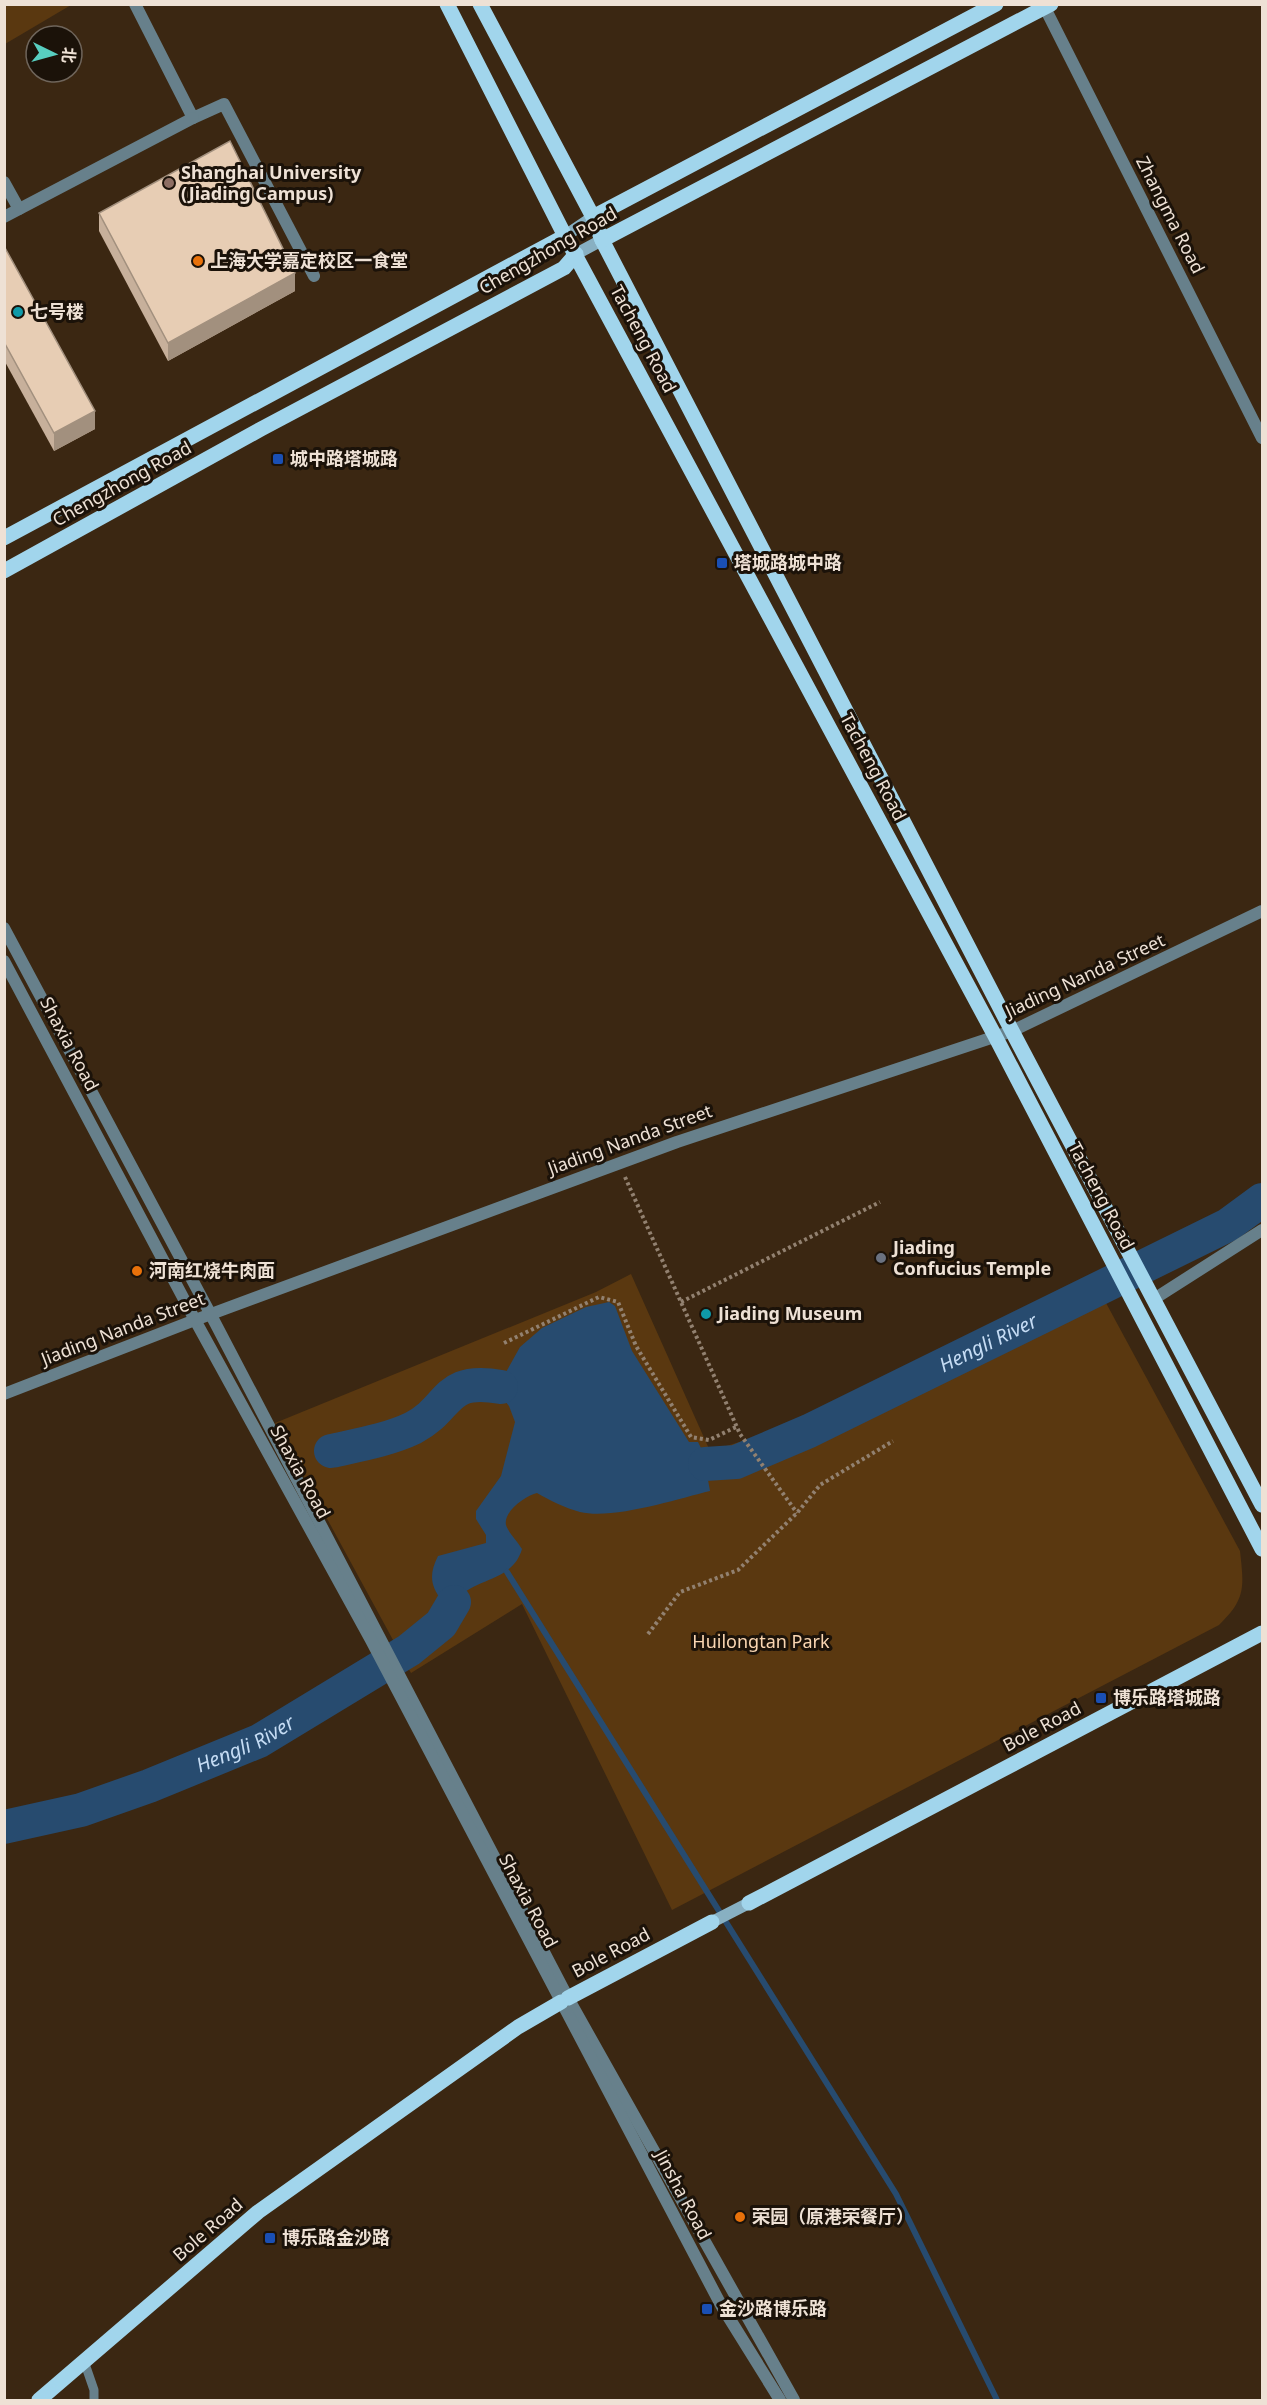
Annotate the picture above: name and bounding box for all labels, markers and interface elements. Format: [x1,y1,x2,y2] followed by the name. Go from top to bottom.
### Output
[24,24,84,84] north arrow
[57,46,81,64] text: 北
[1131,152,1211,277] street label: Zhangma Road
[181,160,362,205] place label: Shanghai University (Jiading Campus)
[162,176,176,190] marker: Shanghai University (Jiading Campus)
[474,201,621,299] street label: Chengzhong Road
[210,248,408,272] place label: 上海大学嘉定校区一食堂
[191,254,205,268] marker: 上海大学嘉定校区一食堂
[605,280,682,397] street label: Tacheng Road
[30,299,84,323] place label: 七号楼
[11,305,25,319] marker: 七号楼
[48,435,195,531] street label: Chengzhong Road
[290,446,398,470] place label: 城中路塔城路
[271,452,285,466] marker: 城中路塔城路
[734,550,842,574] place label: 塔城路城中路
[715,556,729,570] marker: 塔城路城中路
[835,708,912,825] street label: Tacheng Road
[999,927,1169,1023] street label: Jiading Nanda Street
[35,992,105,1095] street label: Shaxia Road
[542,1098,716,1181] street label: Jiading Nanda Street
[1063,1137,1140,1254] street label: Tacheng Road
[891,1235,1051,1280] place label: Jiading Confucius Temple
[874,1251,888,1265] marker: Jiading Confucius Temple
[149,1258,275,1282] place label: 河南红烧牛肉面
[130,1264,144,1278] marker: 河南红烧牛肉面
[36,1286,208,1371] street label: Jiading Nanda Street
[716,1301,862,1325] place label: Jiading Museum
[934,1306,1042,1378] water label: Hengli River
[699,1307,713,1321] marker: Jiading Museum
[265,1421,336,1523] street label: Shaxia Road
[692,1629,830,1653] park label: Huilongtan Park
[1113,1685,1221,1709] place label: 博乐路塔城路
[1094,1691,1108,1705] marker: 博乐路塔城路
[998,1695,1085,1757] street label: Bole Road
[192,1708,300,1778] water label: Hengli River
[494,1849,564,1952] street label: Shaxia Road
[567,1921,654,1983] street label: Bole Road
[649,2144,718,2244] street label: Jinsha Road
[167,2192,247,2266] street label: Bole Road
[752,2204,914,2228] place label: 荣园（原港荣餐厅）
[733,2210,747,2224] marker: 荣园（原港荣餐厅）
[282,2225,390,2249] place label: 博乐路金沙路
[263,2231,277,2245] marker: 博乐路金沙路
[719,2296,827,2320] place label: 金沙路博乐路
[700,2302,714,2316] marker: 金沙路博乐路

